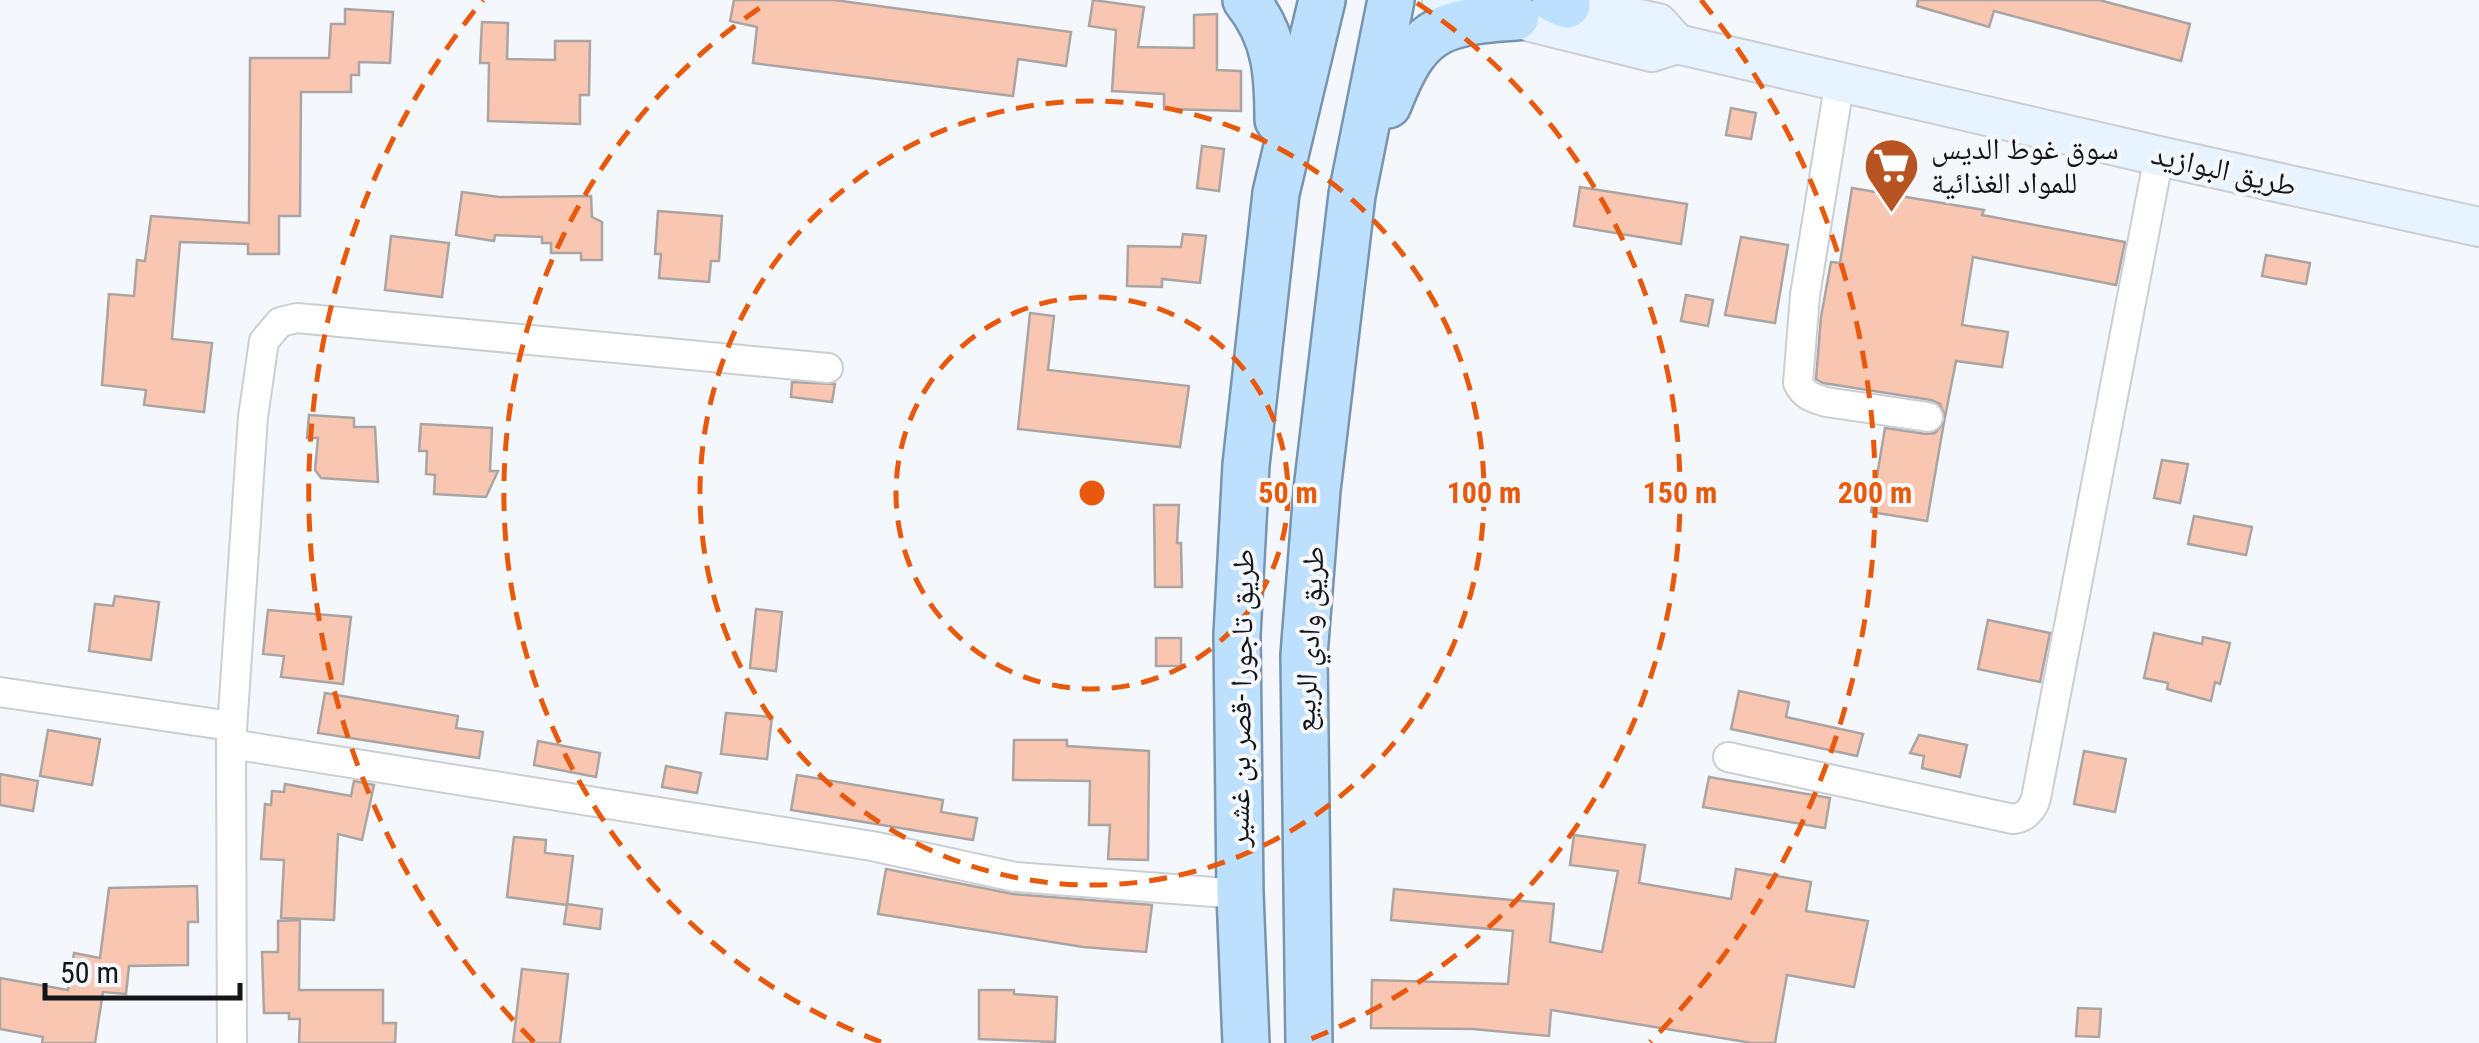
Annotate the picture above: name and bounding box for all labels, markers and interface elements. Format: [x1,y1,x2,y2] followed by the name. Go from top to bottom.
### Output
[1931,131,2119,200] place label: سوق غوط الديس للمواد الغذائية
[1862,136,1922,215] supermarket icon: سوق غوط الديس للمواد الغذائية
[2148,136,2300,204] street label: طريق البوازيد
[1074,475,1110,511] centre of rings
[1258,475,1318,510] text: 50 m
[1447,475,1521,510] text: 100 m
[1643,475,1717,510] text: 150 m
[1838,475,1912,510] text: 200 m
[1286,545,1337,733] street label: طريق وادي الربيع
[1220,549,1262,848] street label: طريق تاجورا -قصر بن غشير
[45,938,240,1000] scale bar
[60,955,119,990] text: 50 m

